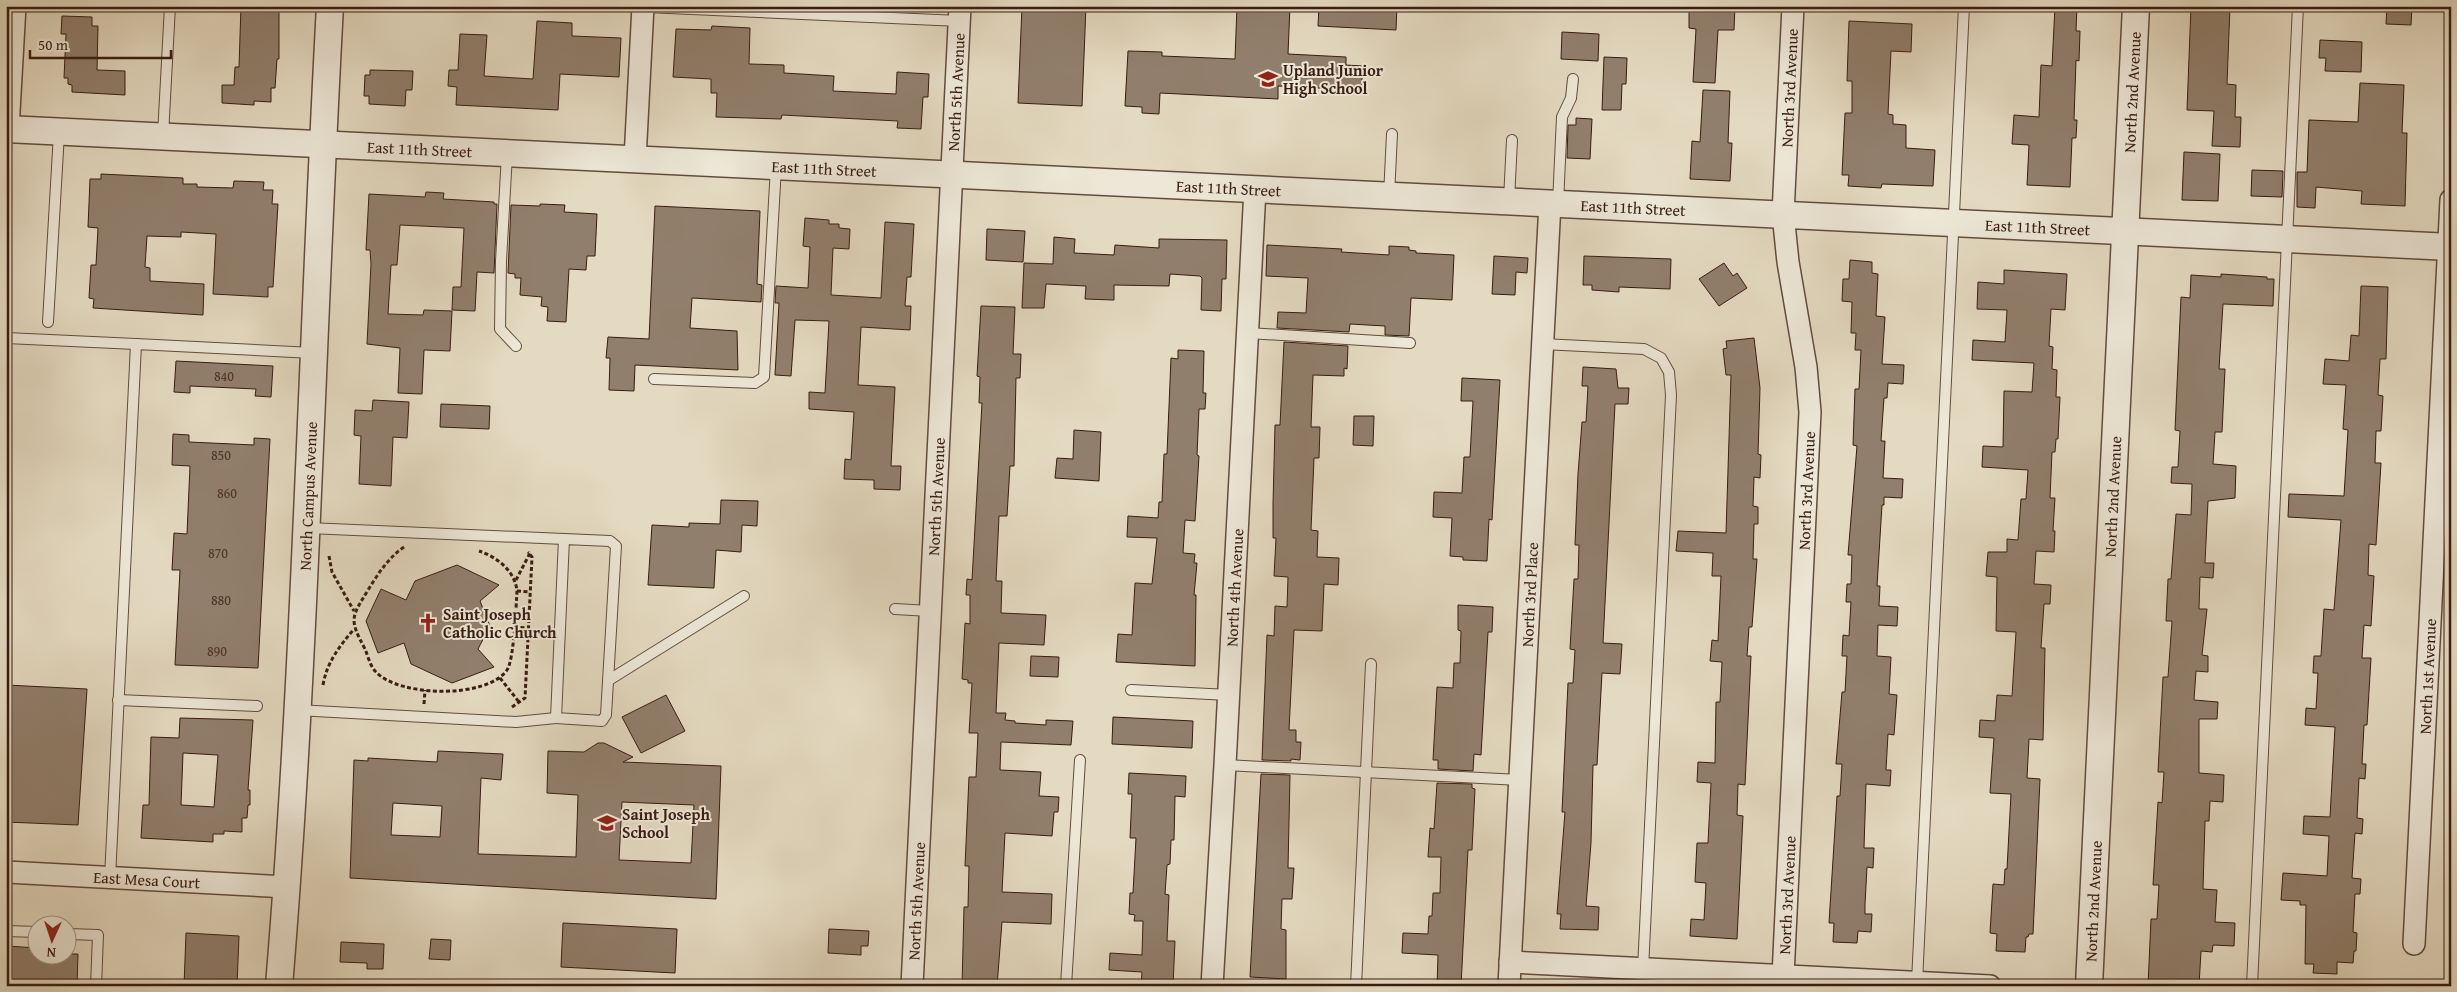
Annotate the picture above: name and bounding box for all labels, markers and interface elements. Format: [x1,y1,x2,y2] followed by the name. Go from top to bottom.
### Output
[30,28,171,60] scale bar
[1774,28,1804,148] street label: North 3rd Avenue
[2117,31,2147,153] street label: North 2nd Avenue
[941,32,971,152] street label: North 5th Avenue
[38,34,69,55] text: 50 m
[1283,58,1384,100] place label: Upland Junior High School
[1257,68,1279,90] school or university icon: Upland Junior High School
[366,134,473,163] street label: East 11th Street
[771,154,878,183] street label: East 11th Street
[1175,173,1282,203] street label: East 11th Street
[1580,193,1687,222] street label: East 11th Street
[1984,213,2091,242] street label: East 11th Street
[214,366,234,386] house number: 840
[293,421,323,571] street label: North Campus Avenue
[1791,431,1821,550] street label: North 3rd Avenue
[2098,435,2127,558] street label: North 2nd Avenue
[921,437,951,556] street label: North 5th Avenue
[211,445,231,465] house number: 850
[217,483,237,503] house number: 860
[1219,528,1249,647] street label: North 4th Avenue
[1515,542,1544,648] street label: North 3rd Place
[208,543,228,563] house number: 870
[211,590,231,610] house number: 880
[443,602,557,644] place label: Saint Joseph Catholic Church
[417,612,439,634] church icon: Saint Joseph Catholic Church
[2412,618,2442,735] street label: North 1st Avenue
[207,641,227,661] house number: 890
[622,802,710,844] place label: Saint Joseph School
[596,812,618,834] school or university icon: Saint Joseph School
[1772,835,1802,955] street label: North 3rd Avenue
[2078,840,2108,962] street label: North 2nd Avenue
[901,841,931,961] street label: North 5th Avenue
[93,865,201,894] street label: East Mesa Court
[28,914,78,964] north arrow
[45,943,57,963] text: N

